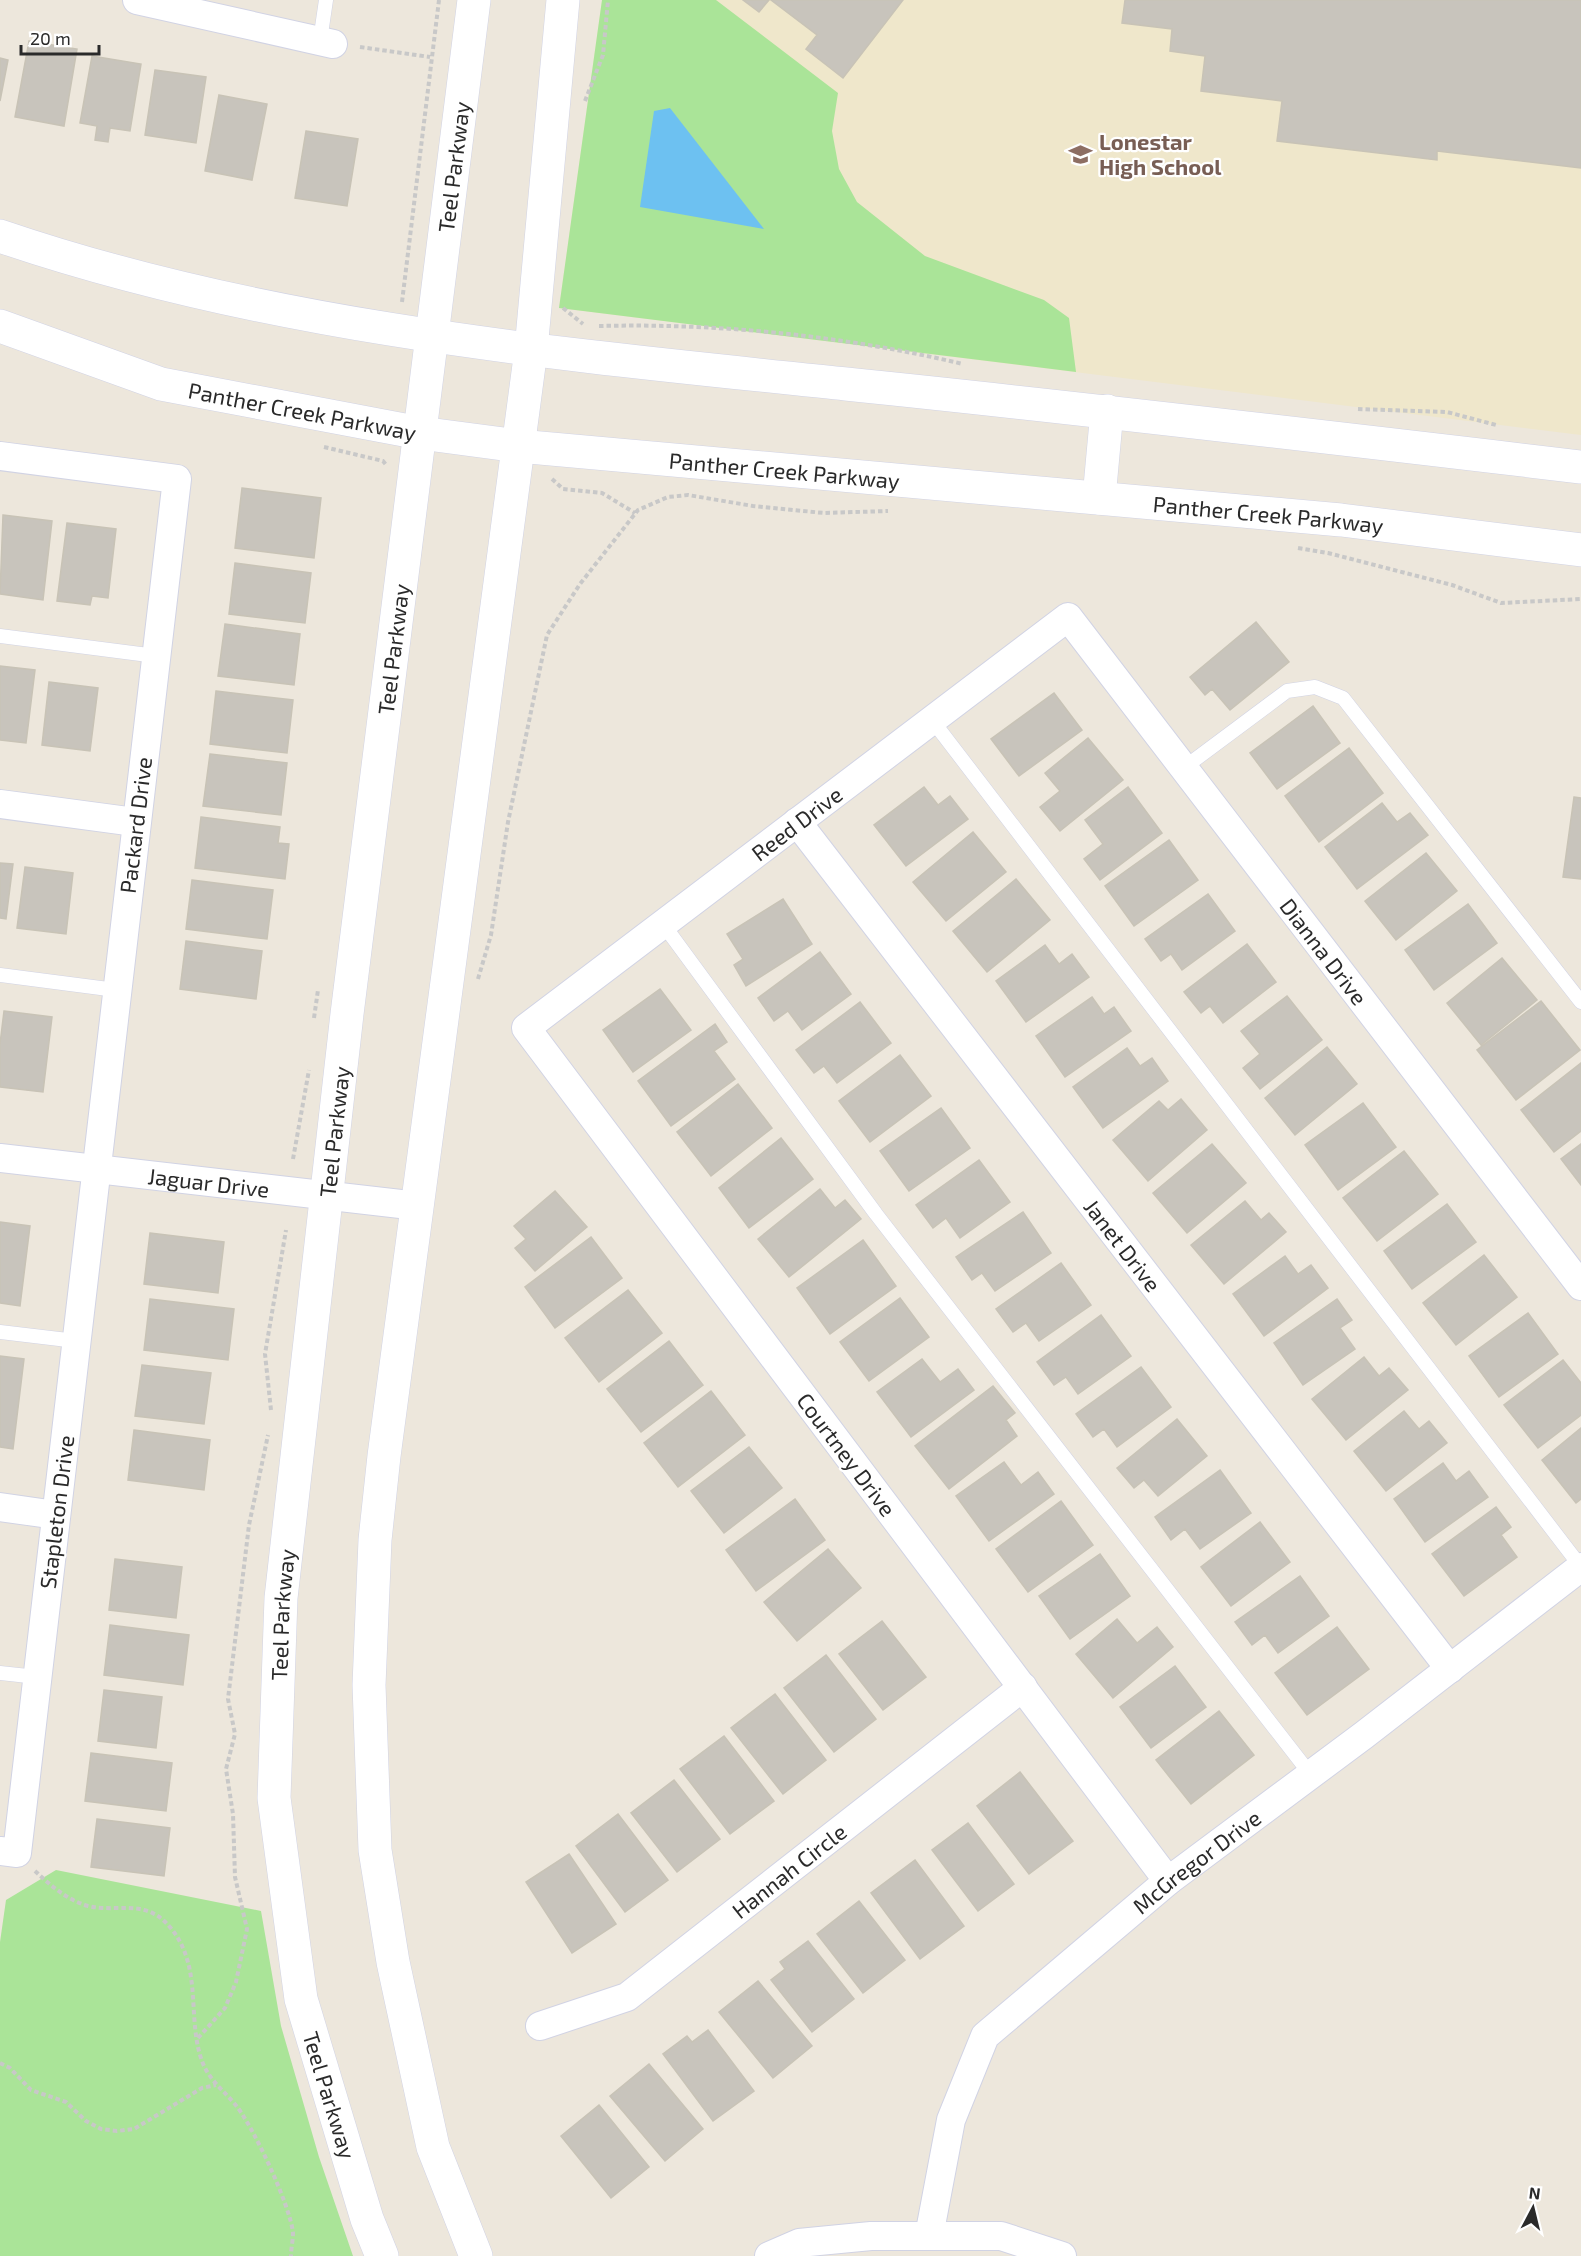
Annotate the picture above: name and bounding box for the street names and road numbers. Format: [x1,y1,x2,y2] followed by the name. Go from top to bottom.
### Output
[432,100,474,234] street label: Teel Parkway
[186,376,419,445] street label: Panther Creek Parkway
[668,447,901,493] street label: Panther Creek Parkway
[1152,490,1385,538] street label: Panther Creek Parkway
[372,582,414,716] street label: Teel Parkway
[114,755,156,895] street label: Packard Drive
[746,780,847,866] street label: Reed Drive
[1275,893,1373,1010] street label: Dianna Drive
[313,1064,354,1198] street label: Teel Parkway
[147,1162,271,1202] street label: Jaguar Drive
[1079,1194,1167,1296] street label: Janet Drive
[792,1387,902,1521] street label: Courtney Drive
[34,1434,78,1590] street label: Stapleton Drive
[265,1547,299,1681] street label: Teel Parkway
[1127,1804,1265,1919] street label: McGregor Drive
[726,1818,851,1923] street label: Hannah Circle
[298,2028,362,2162] street label: Teel Parkway

